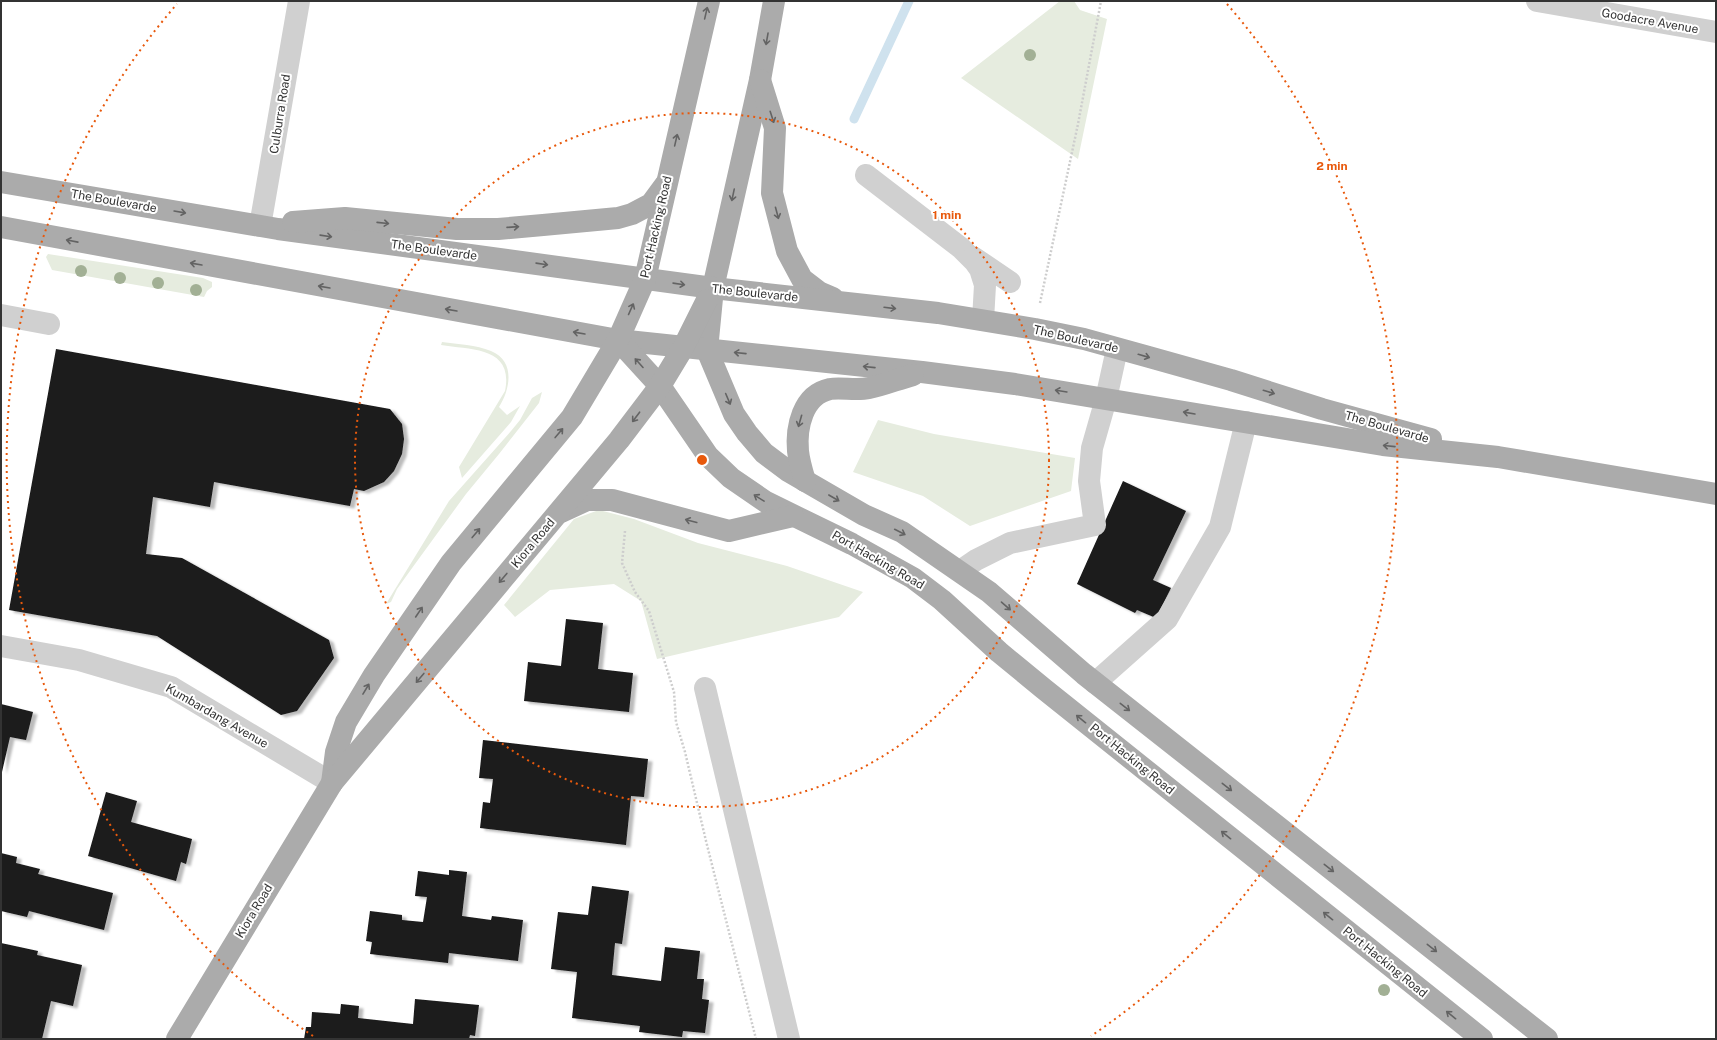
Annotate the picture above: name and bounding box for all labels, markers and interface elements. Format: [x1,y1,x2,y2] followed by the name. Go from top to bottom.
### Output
[1600,6,1700,36] street label: Goodacre Avenue
[703,7,711,20] one-way arrow
[763,32,771,45] one-way arrow
[267,73,293,155] street label: Culburra Road
[769,111,776,124] one-way arrow
[673,134,681,147] one-way arrow
[1316,159,1348,173] text: 2 min
[637,175,675,279] street label: Port Hacking Road
[70,187,158,215] street label: The Boulevarde
[729,189,737,202] one-way arrow
[773,206,781,219] one-way arrow
[933,208,961,222] text: 1 min
[173,209,186,217] one-way arrow
[376,219,389,226] one-way arrow
[506,224,519,231] one-way arrow
[320,232,333,239] one-way arrow
[66,237,79,245] one-way arrow
[390,237,478,263] street label: The Boulevarde
[189,259,202,267] one-way arrow
[535,260,548,268] one-way arrow
[672,280,685,287] one-way arrow
[317,282,330,290] one-way arrow
[711,282,799,305] street label: The Boulevarde
[628,304,636,316] one-way arrow
[883,304,896,311] one-way arrow
[445,305,458,313] one-way arrow
[1032,322,1120,356] street label: The Boulevarde
[573,329,586,337] one-way arrow
[734,349,747,357] one-way arrow
[1137,353,1150,360] one-way arrow
[634,358,643,368] one-way arrow
[863,363,876,370] one-way arrow
[1055,387,1068,395] one-way arrow
[1262,389,1275,396] one-way arrow
[725,392,732,404] one-way arrow
[1343,408,1431,446] street label: The Boulevarde
[1183,409,1196,417] one-way arrow
[632,411,640,422] one-way arrow
[796,415,803,428] one-way arrow
[554,428,563,439] one-way arrow
[1383,442,1396,449] one-way arrow
[695,453,709,467] centre of rings
[753,493,765,501] one-way arrow
[828,495,840,503] one-way arrow
[508,515,558,571] street label: Kiora Road
[685,517,698,524] one-way arrow
[471,528,480,539] one-way arrow
[829,528,927,592] street label: Port Hacking Road
[893,528,905,536] one-way arrow
[499,573,508,583] one-way arrow
[1000,602,1011,611] one-way arrow
[415,606,423,617] one-way arrow
[415,672,424,683] one-way arrow
[163,681,271,751] street label: Kumbardang Avenue
[363,683,371,695] one-way arrow
[1120,702,1131,711] one-way arrow
[1075,714,1086,723] one-way arrow
[1087,721,1177,797] street label: Port Hacking Road
[1222,783,1233,792] one-way arrow
[1221,830,1232,839] one-way arrow
[1324,863,1335,872] one-way arrow
[232,882,276,940] street label: Kiora Road
[1322,912,1333,920] one-way arrow
[1340,924,1430,1000] street label: Port Hacking Road
[1426,944,1437,953] one-way arrow
[1446,1010,1457,1019] one-way arrow

